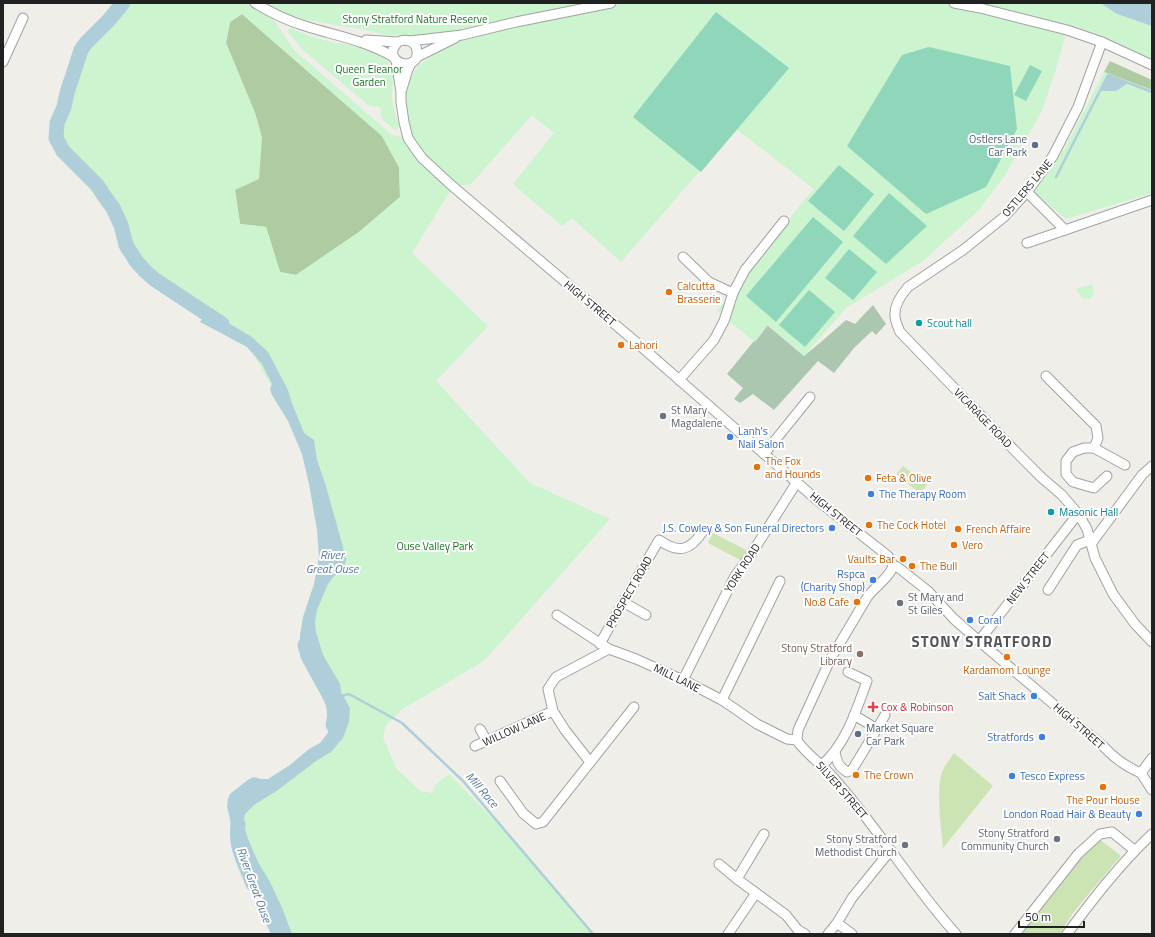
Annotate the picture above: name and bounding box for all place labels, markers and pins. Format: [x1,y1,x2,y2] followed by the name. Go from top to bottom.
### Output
[969,131,1028,160] place label: Ostlers Lane Car Park
[1030,140,1040,150] marker: Ostlers Lane Car Park
[677,278,721,307] place label: Calcutta Brasserie
[664,287,674,297] marker: Calcutta Brasserie
[927,315,972,331] place label: Scout hall
[914,318,924,328] marker: Scout hall
[629,337,658,353] place label: Lahori
[616,340,626,350] marker: Lahori
[671,402,723,431] place label: St Mary Magdalene
[658,411,668,421] marker: St Mary Magdalene
[738,423,784,452] place label: Lanh's Nail Salon
[725,432,735,442] marker: Lanh's Nail Salon
[765,453,821,482] place label: The Fox and Hounds
[752,462,762,472] marker: The Fox and Hounds
[876,470,932,486] place label: Feta & Olive
[863,473,873,483] marker: Feta & Olive
[879,486,966,502] place label: The Therapy Room
[866,489,876,499] marker: The Therapy Room
[1059,504,1118,520] place label: Masonic Hall
[1046,507,1056,517] marker: Masonic Hall
[877,517,946,533] place label: The Cock Hotel
[663,520,824,536] place label: J.S. Cowley & Son Funeral Directors
[864,520,874,530] marker: The Cock Hotel
[966,521,1031,537] place label: French Affaire
[827,523,837,533] marker: J.S. Cowley & Son Funeral Directors
[953,524,963,534] marker: French Affaire
[962,537,983,553] place label: Vero
[949,540,959,550] marker: Vero
[848,551,895,567] place label: Vaults Bar
[898,554,908,564] marker: Vaults Bar
[920,558,957,574] place label: The Bull
[907,561,917,571] marker: The Bull
[801,566,865,595] place label: Rspca (Charity Shop)
[868,575,878,585] marker: Rspca (Charity Shop)
[908,589,964,618] place label: St Mary and St Giles
[804,594,849,610] place label: No.8 Cafe
[852,597,862,607] marker: No.8 Cafe
[895,598,905,608] marker: St Mary and St Giles
[978,612,1002,628] place label: Coral
[965,615,975,625] marker: Coral
[781,640,853,669] place label: Stony Stratford Library
[855,649,865,659] marker: Stony Stratford Library
[1002,652,1012,662] marker: Kardamom Lounge
[963,662,1051,678] place label: Kardamom Lounge
[978,688,1027,704] place label: Salt Shack
[1029,691,1039,701] marker: Salt Shack
[881,699,953,715] place label: Cox & Robinson
[868,702,878,712] marker: Cox & Robinson
[866,720,934,749] place label: Market Square Car Park
[853,729,863,739] marker: Market Square Car Park
[987,729,1034,745] place label: Stratfords
[1037,732,1047,742] marker: Stratfords
[864,767,913,783] place label: The Crown
[1020,768,1085,784] place label: Tesco Express
[851,770,861,780] marker: The Crown
[1007,771,1017,781] marker: Tesco Express
[1098,782,1108,792] marker: The Pour House
[1066,792,1140,808] place label: The Pour House
[1003,806,1132,822] place label: London Road Hair & Beauty
[1134,809,1144,819] marker: London Road Hair & Beauty
[961,825,1049,854] place label: Stony Stratford Community Church
[815,831,897,860] place label: Stony Stratford Methodist Church
[1052,834,1062,844] marker: Stony Stratford Community Church
[900,840,910,850] marker: Stony Stratford Methodist Church

